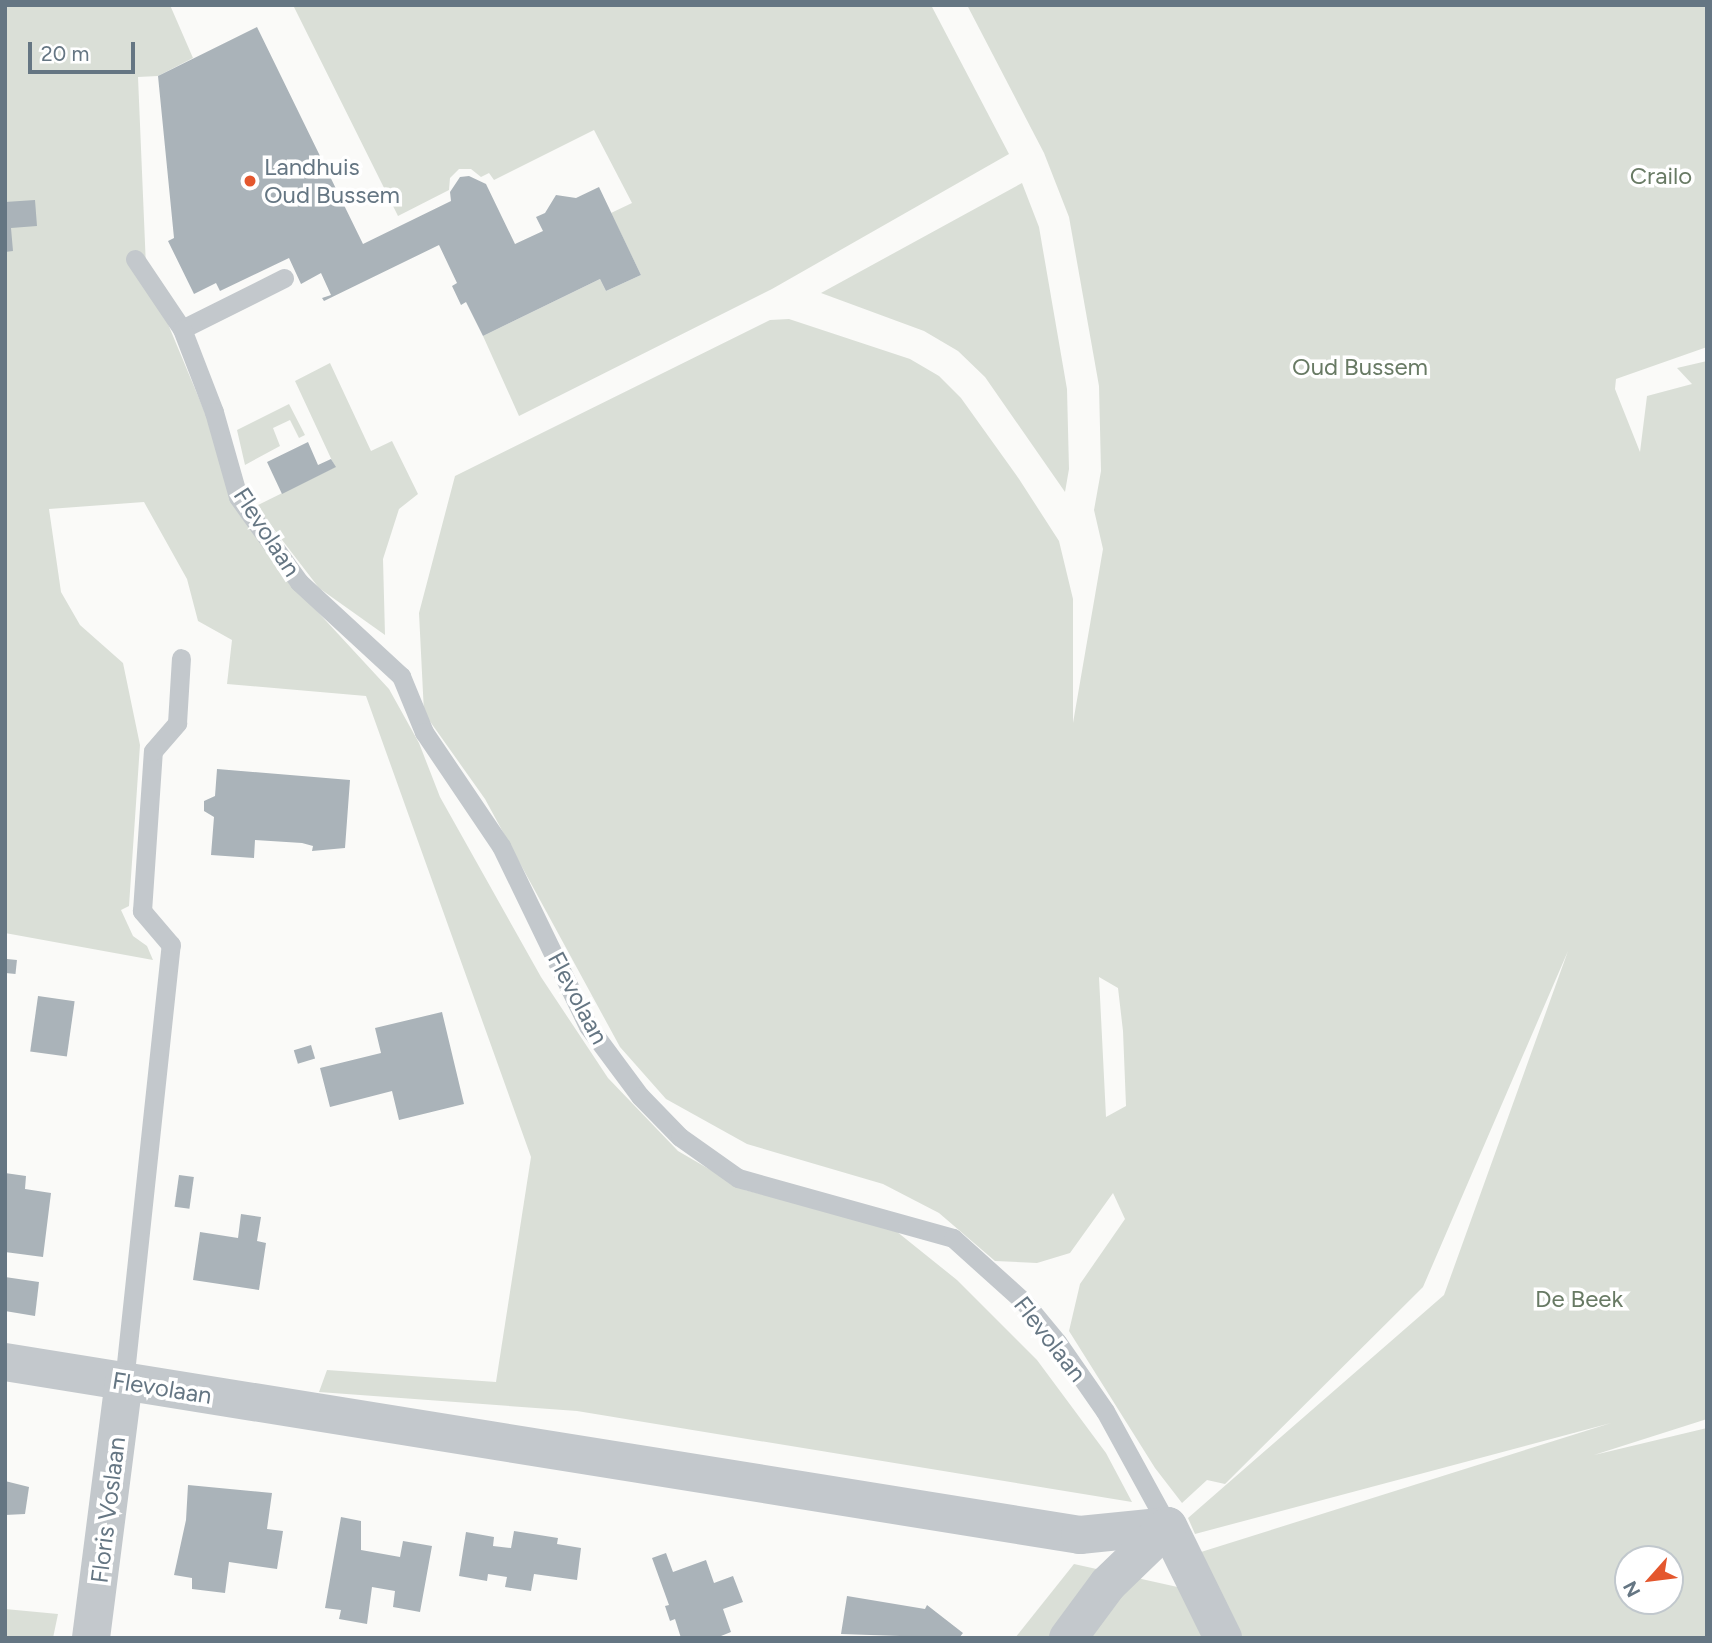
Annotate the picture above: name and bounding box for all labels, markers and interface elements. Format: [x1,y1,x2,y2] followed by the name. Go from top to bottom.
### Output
[32,28,138,72] scale bar
[41,41,89,66] text: 20 m
[264,153,400,209] place label: Landhuis Oud Bussem
[1630,162,1692,190] park label: Crailo
[242,173,258,189] marker: Landhuis Oud Bussem
[1292,353,1428,381] park label: Oud Bussem
[228,482,306,582] street label: Flevolaan
[542,947,614,1049] street label: Flevolaan
[1535,1285,1623,1313] park label: De Beek
[1008,1291,1092,1387] street label: Flevolaan
[110,1366,214,1410] street label: Flevolaan
[85,1435,131,1585] street label: Floris Voslaan
[1614,1545,1684,1615] north arrow
[1618,1577,1645,1601] text: N

